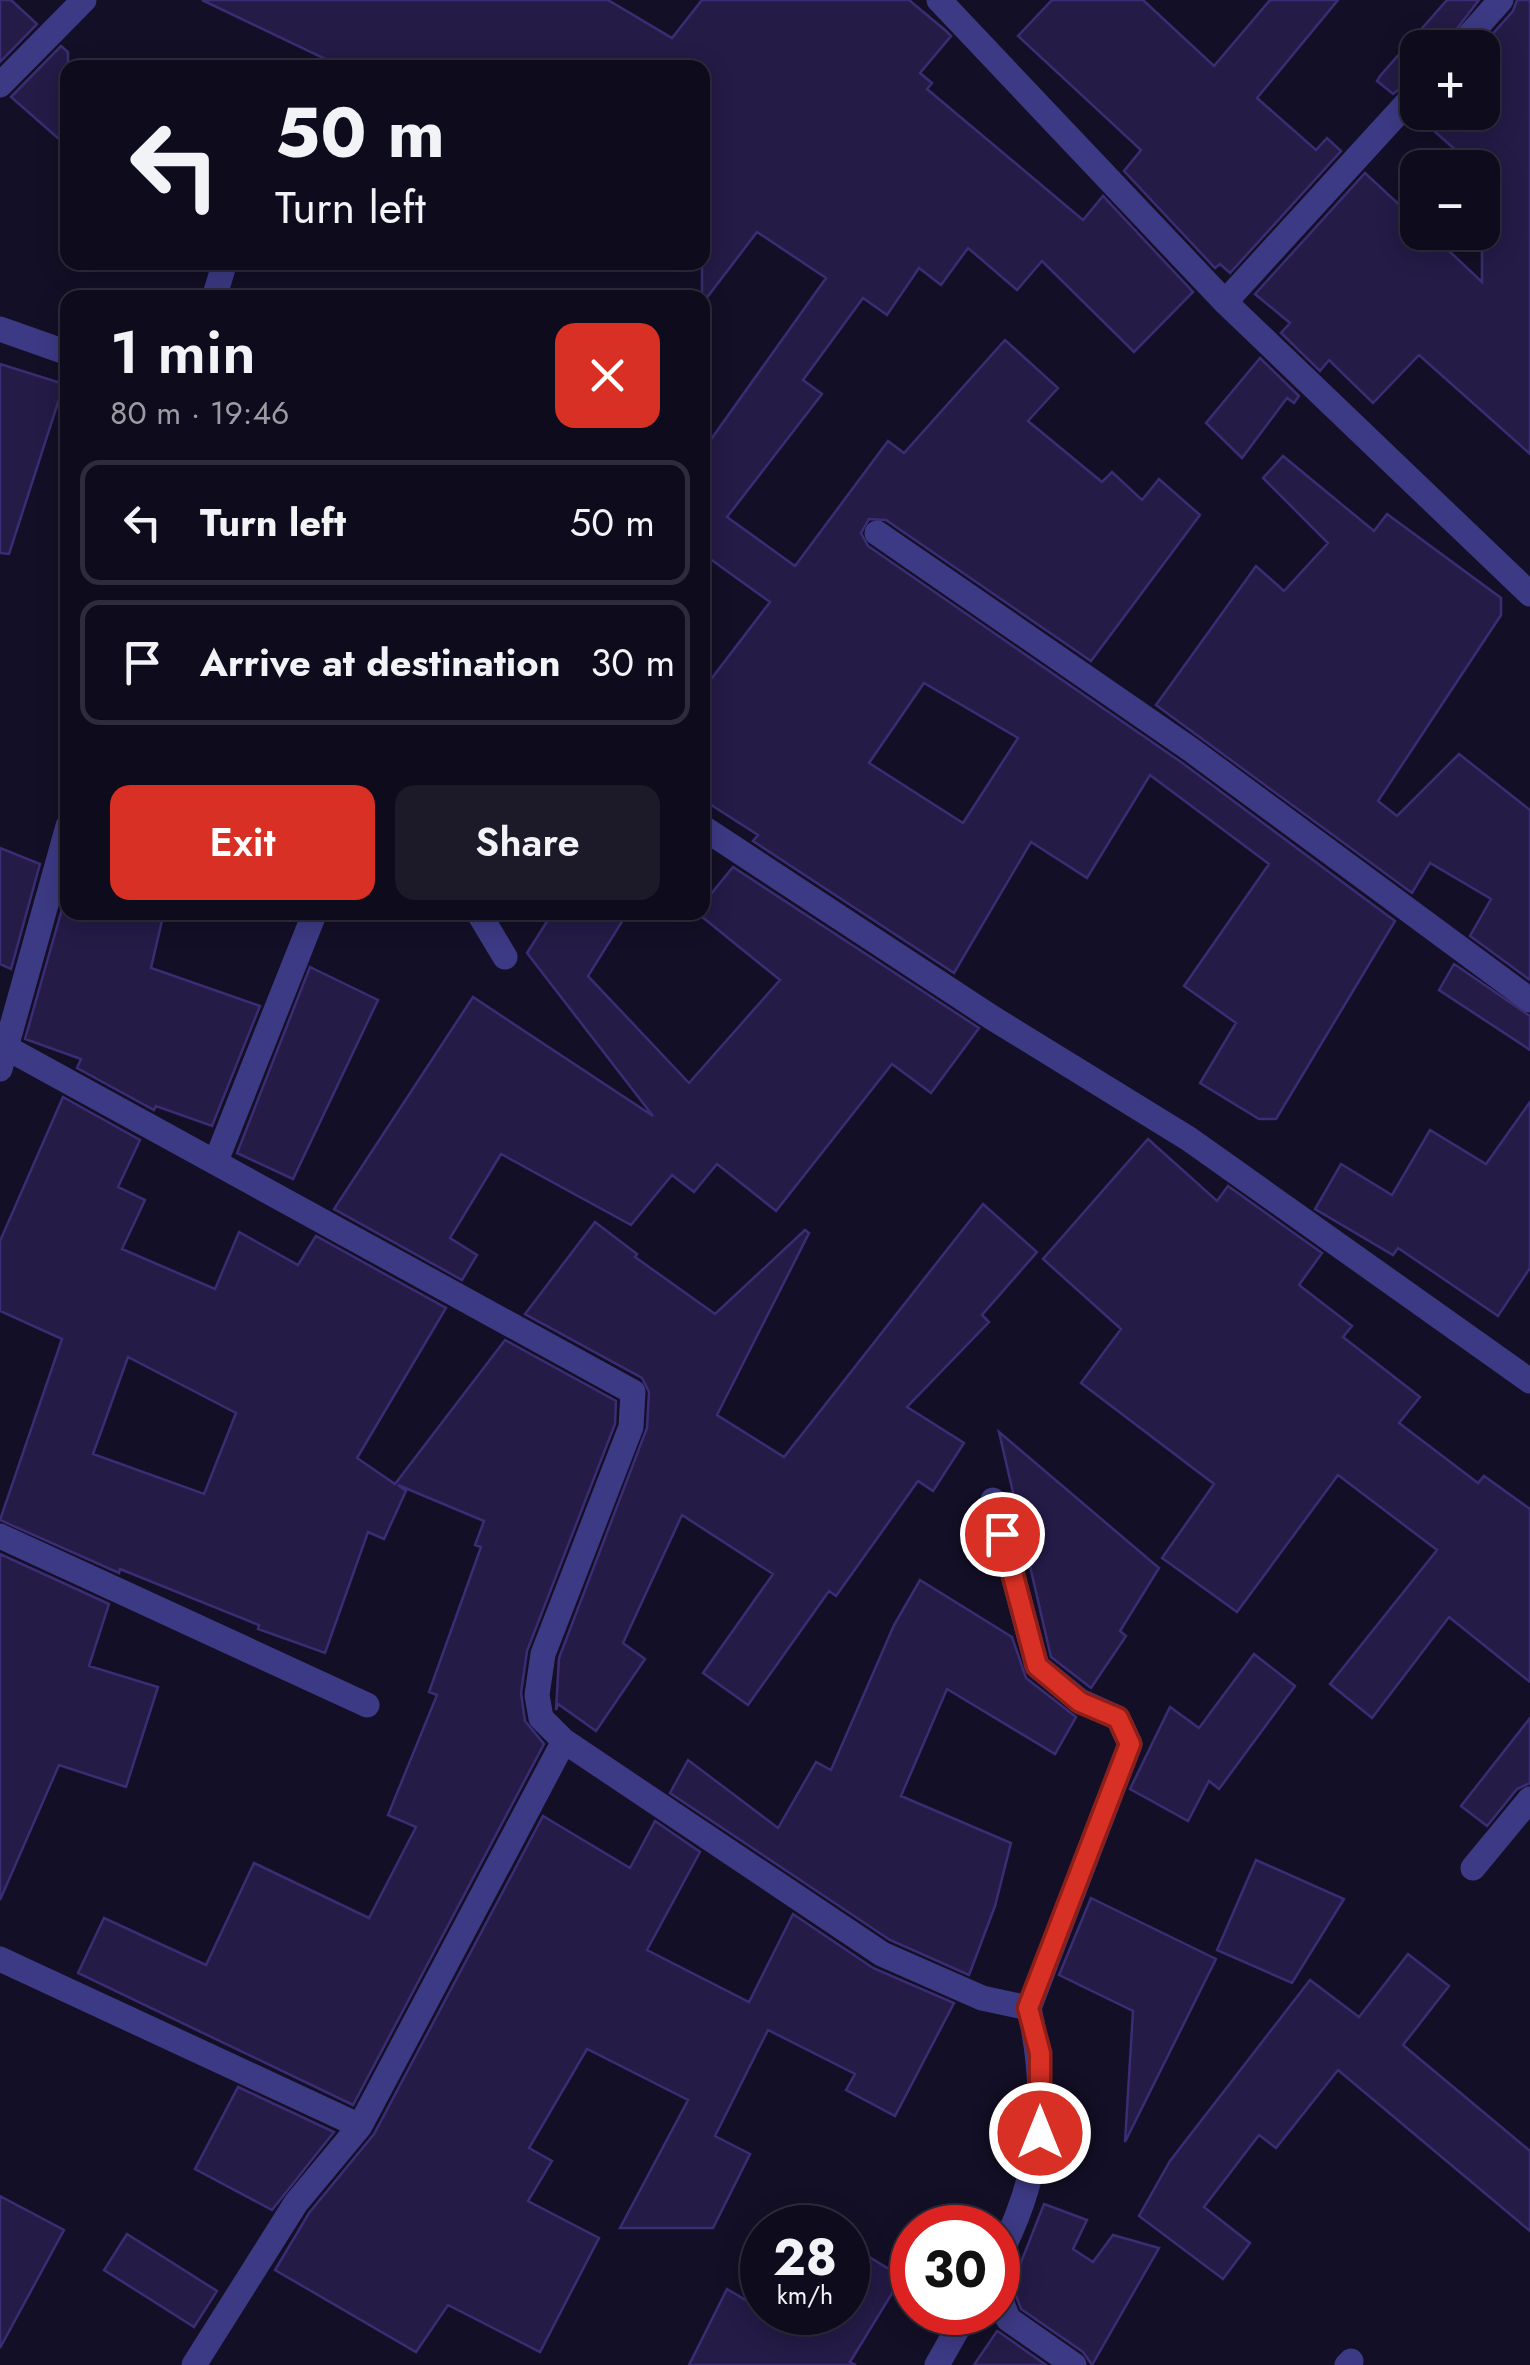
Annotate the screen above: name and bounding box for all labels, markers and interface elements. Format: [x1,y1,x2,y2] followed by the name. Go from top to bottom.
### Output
[1400,30,1500,250] map controls
[1400,30,1500,130] button: +
[275,82,445,183] text: 50 m
[110,100,240,230] icon: left
[1400,150,1500,250] button: −
[275,175,426,240] text: Turn left
[110,309,256,396] text: 1 min
[555,323,660,428] button: close
[110,390,290,436] text: 80 m · 19:46
[115,495,170,550] icon: left
[200,495,346,550] text: Turn left
[570,495,655,550] text: 50 m
[115,635,170,690] icon: arrive
[200,635,561,690] text: Arrive at destination
[591,635,675,690] text: 30 m
[110,785,375,900] button: Exit
[395,785,660,900] button: Share
[960,1492,1045,1577] pin
[975,1507,1030,1562] icon: arrive
[988,2081,1092,2185] position arrow
[890,2205,1020,2335] speed limit sign: 30
[773,2221,837,2294] text: 28
[777,2277,833,2313] text: km/h

